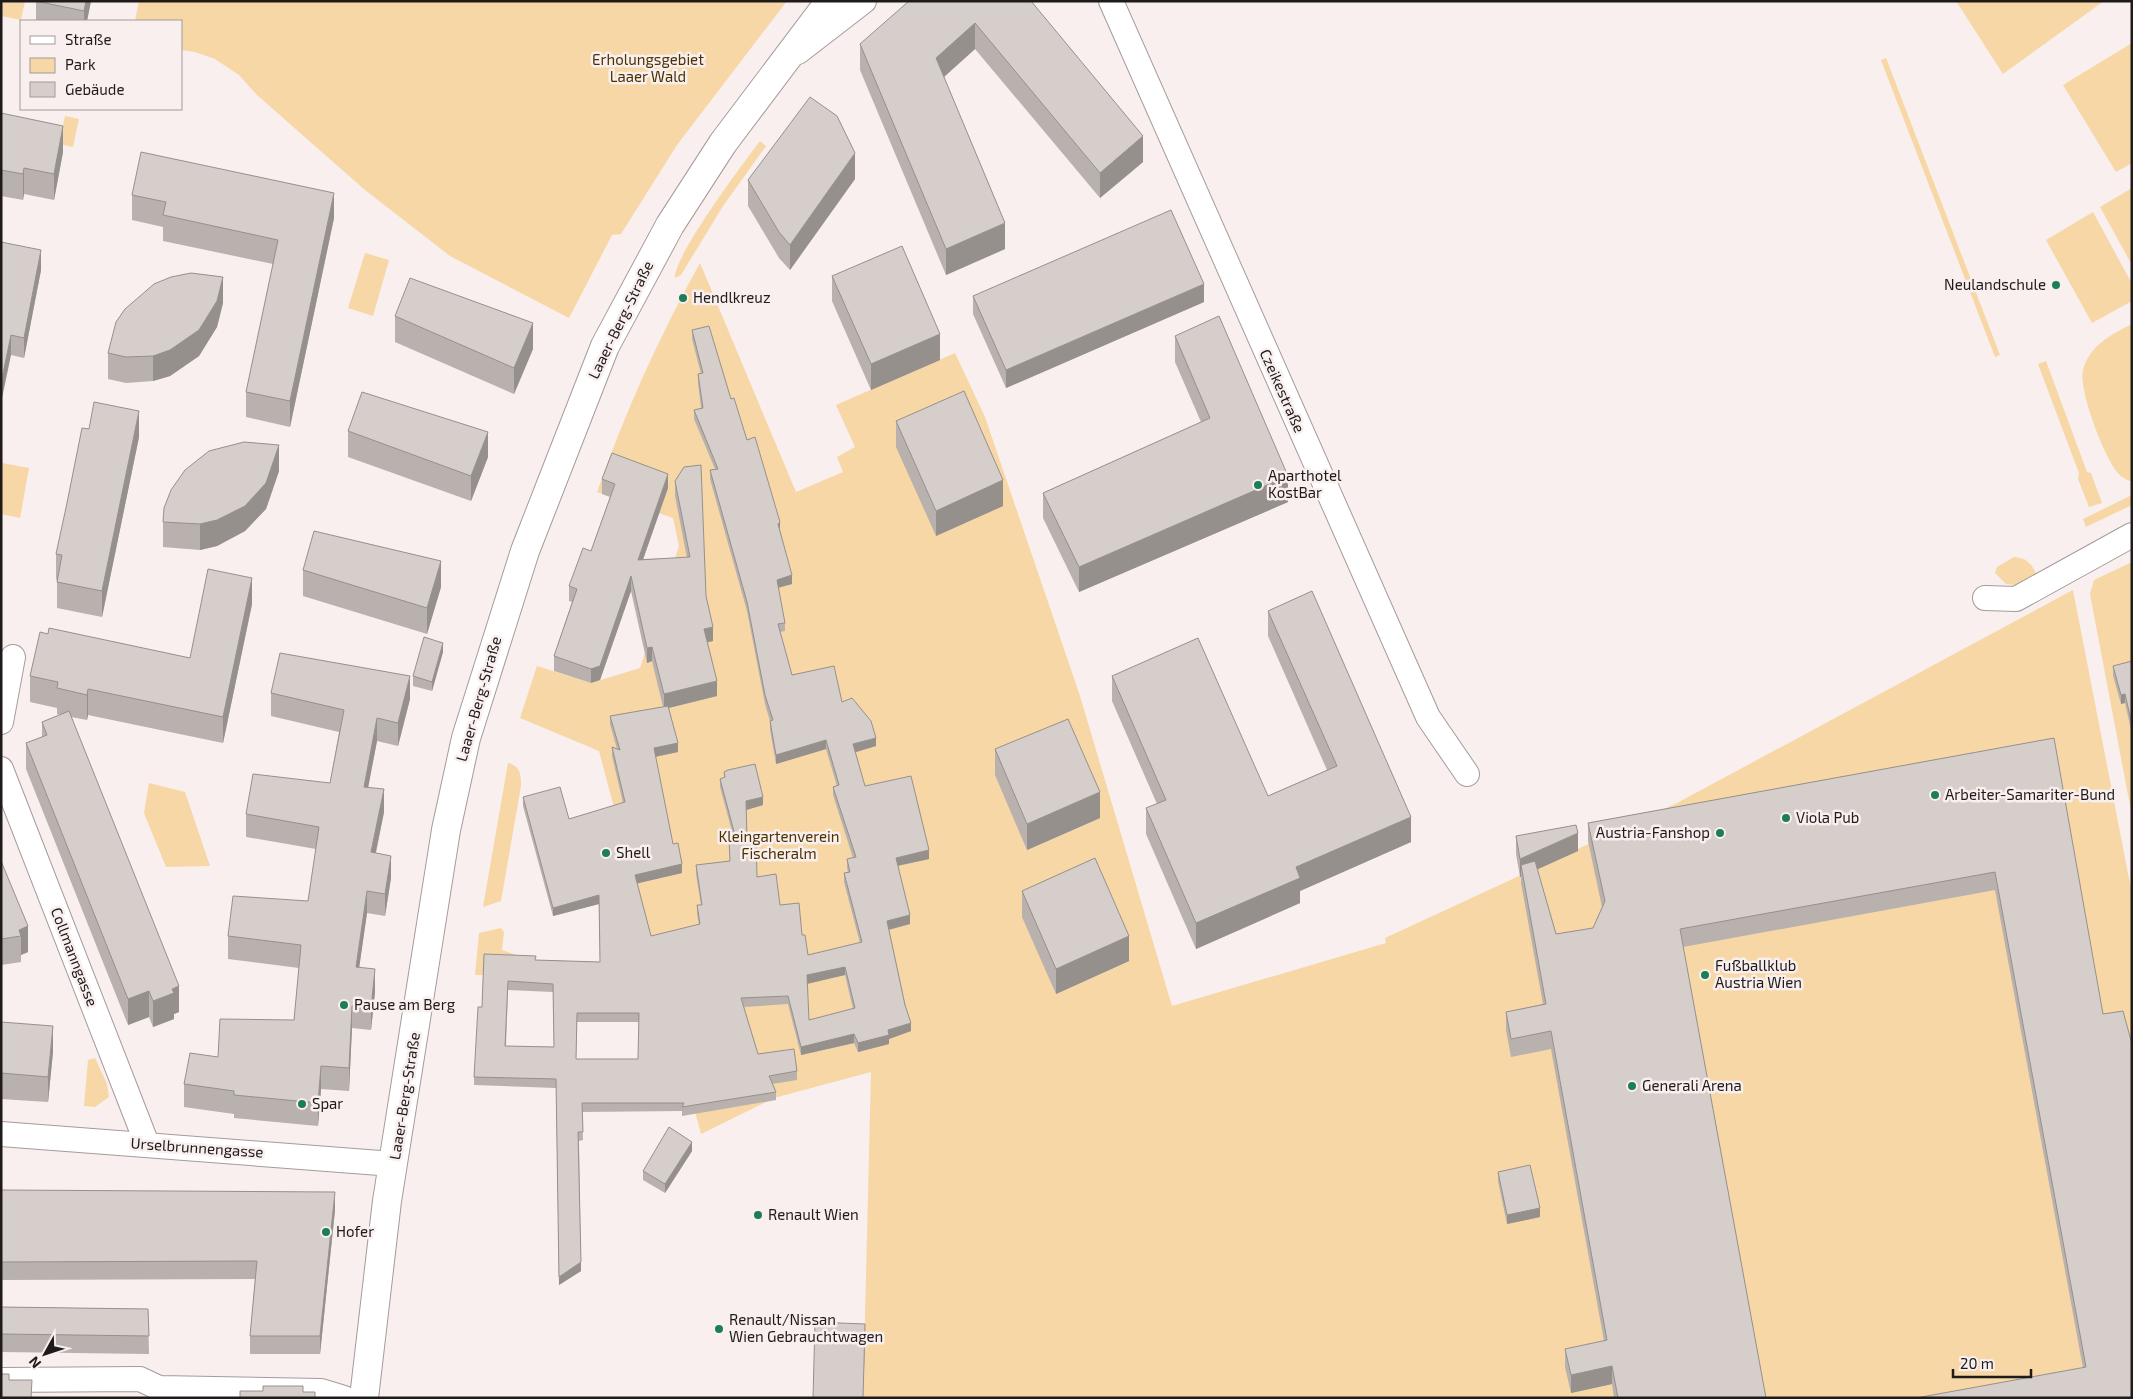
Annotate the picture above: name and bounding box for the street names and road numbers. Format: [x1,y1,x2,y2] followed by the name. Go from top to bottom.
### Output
[584,258,656,381] street label: Laaer-Berg-Straße
[1257,346,1309,435] street label: Czeikestraße
[452,634,504,763] street label: Laaer-Berg-Straße
[48,905,102,1009] street label: Collmanngasse
[385,1031,423,1161] street label: Laaer-Berg-Straße
[130,1133,264,1161] street label: Urselbrunnengasse

